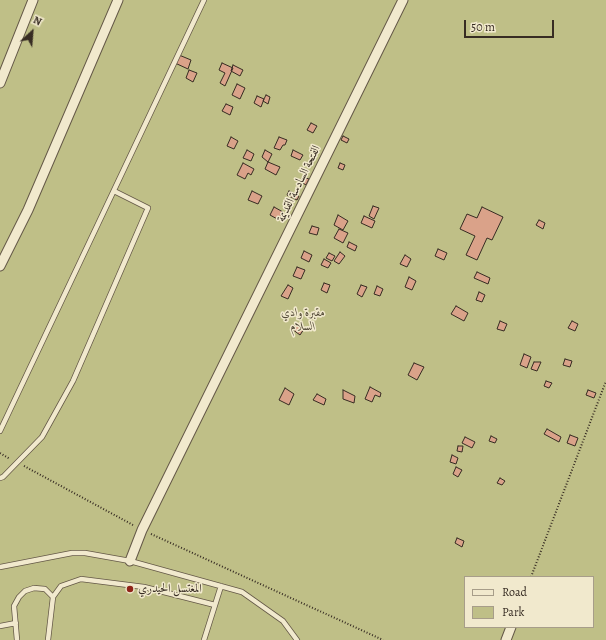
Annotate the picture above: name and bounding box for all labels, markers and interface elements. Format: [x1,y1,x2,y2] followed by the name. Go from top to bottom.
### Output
[12,12,52,52] north arrow
[31,12,44,29] text: N
[466,12,556,38] scale bar
[471,19,495,35] text: 50 m
[274,143,324,225] street label: الفتحة السادسة القديمة
[281,306,325,334] park label: مقبرة وادي السلام
[464,576,594,628] legend
[138,582,202,596] place label: المغتسل الحيدري
[125,584,135,594] marker: المغتسل الحيدري
[502,584,527,600] text: Road
[502,604,525,620] text: Park

